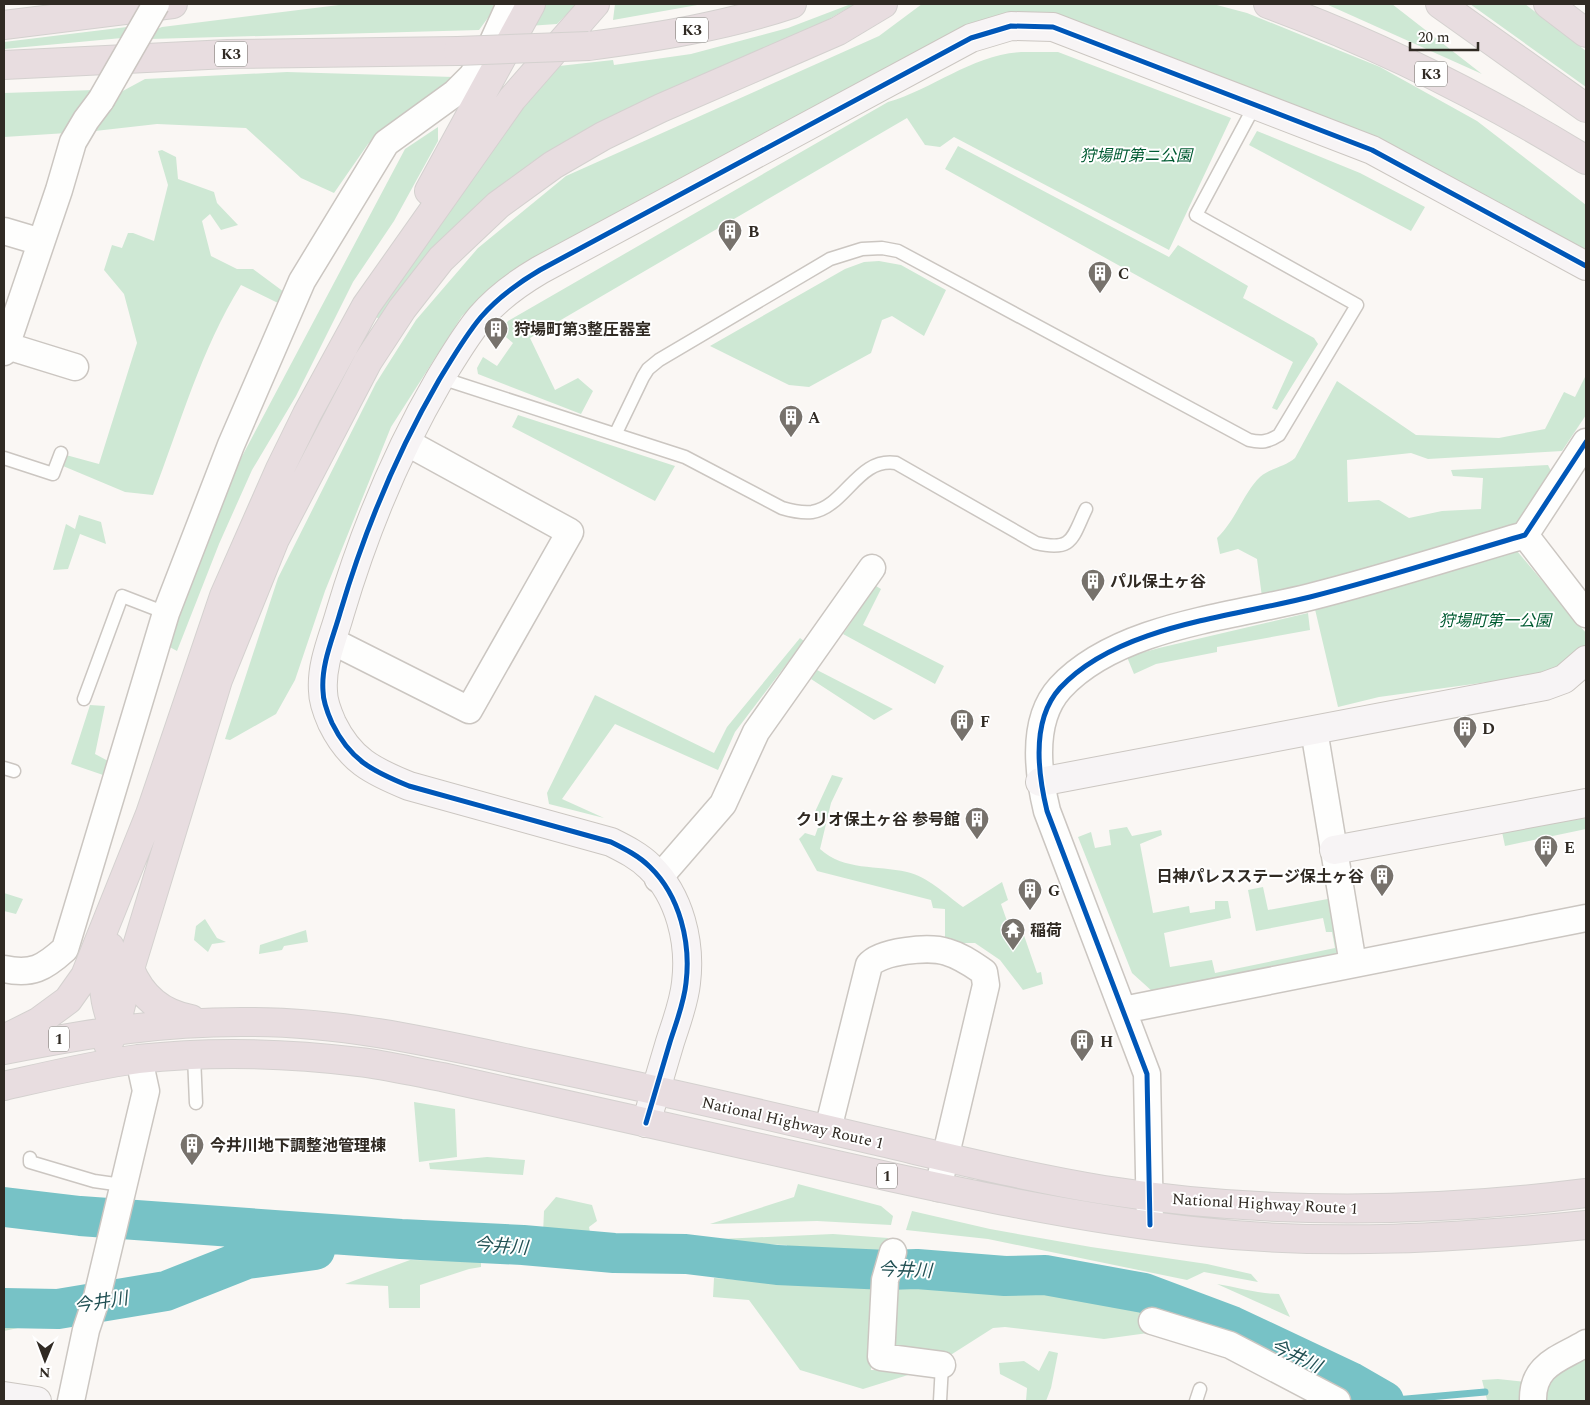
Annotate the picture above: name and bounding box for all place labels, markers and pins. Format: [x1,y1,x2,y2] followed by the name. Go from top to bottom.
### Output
[717,218,743,252] building icon: B
[748,220,759,244] place label: B
[1087,260,1113,294] building icon: C
[1118,262,1129,286] place label: C
[483,316,509,350] building icon: 狩場町第3整圧器室
[514,318,651,342] place label: 狩場町第3整圧器室
[778,404,804,438] building icon: A
[808,406,821,430] place label: A
[1080,568,1106,602] building icon: パル保土ヶ谷
[1110,570,1206,594] place label: パル保土ヶ谷
[949,708,975,742] building icon: F
[980,710,990,734] place label: F
[1452,715,1478,749] building icon: D
[1482,717,1495,741] place label: D
[964,806,990,840] building icon: クリオ保土ヶ谷 参号館
[796,808,960,832] place label: クリオ保土ヶ谷 参号館
[1533,834,1559,868] building icon: E
[1564,836,1575,860] place label: E
[1369,863,1395,897] building icon: 日神パレスステージ保土ヶ谷
[1156,865,1364,889] place label: 日神パレスステージ保土ヶ谷
[1017,877,1043,911] building icon: G
[1048,879,1060,903] place label: G
[1000,917,1026,951] temple icon: 稲荷
[1030,919,1062,943] place label: 稲荷
[1069,1028,1095,1062] building icon: H
[1100,1030,1113,1054] place label: H
[179,1132,205,1166] building icon: 今井川地下調整池管理棟
[210,1134,386,1158] place label: 今井川地下調整池管理棟

